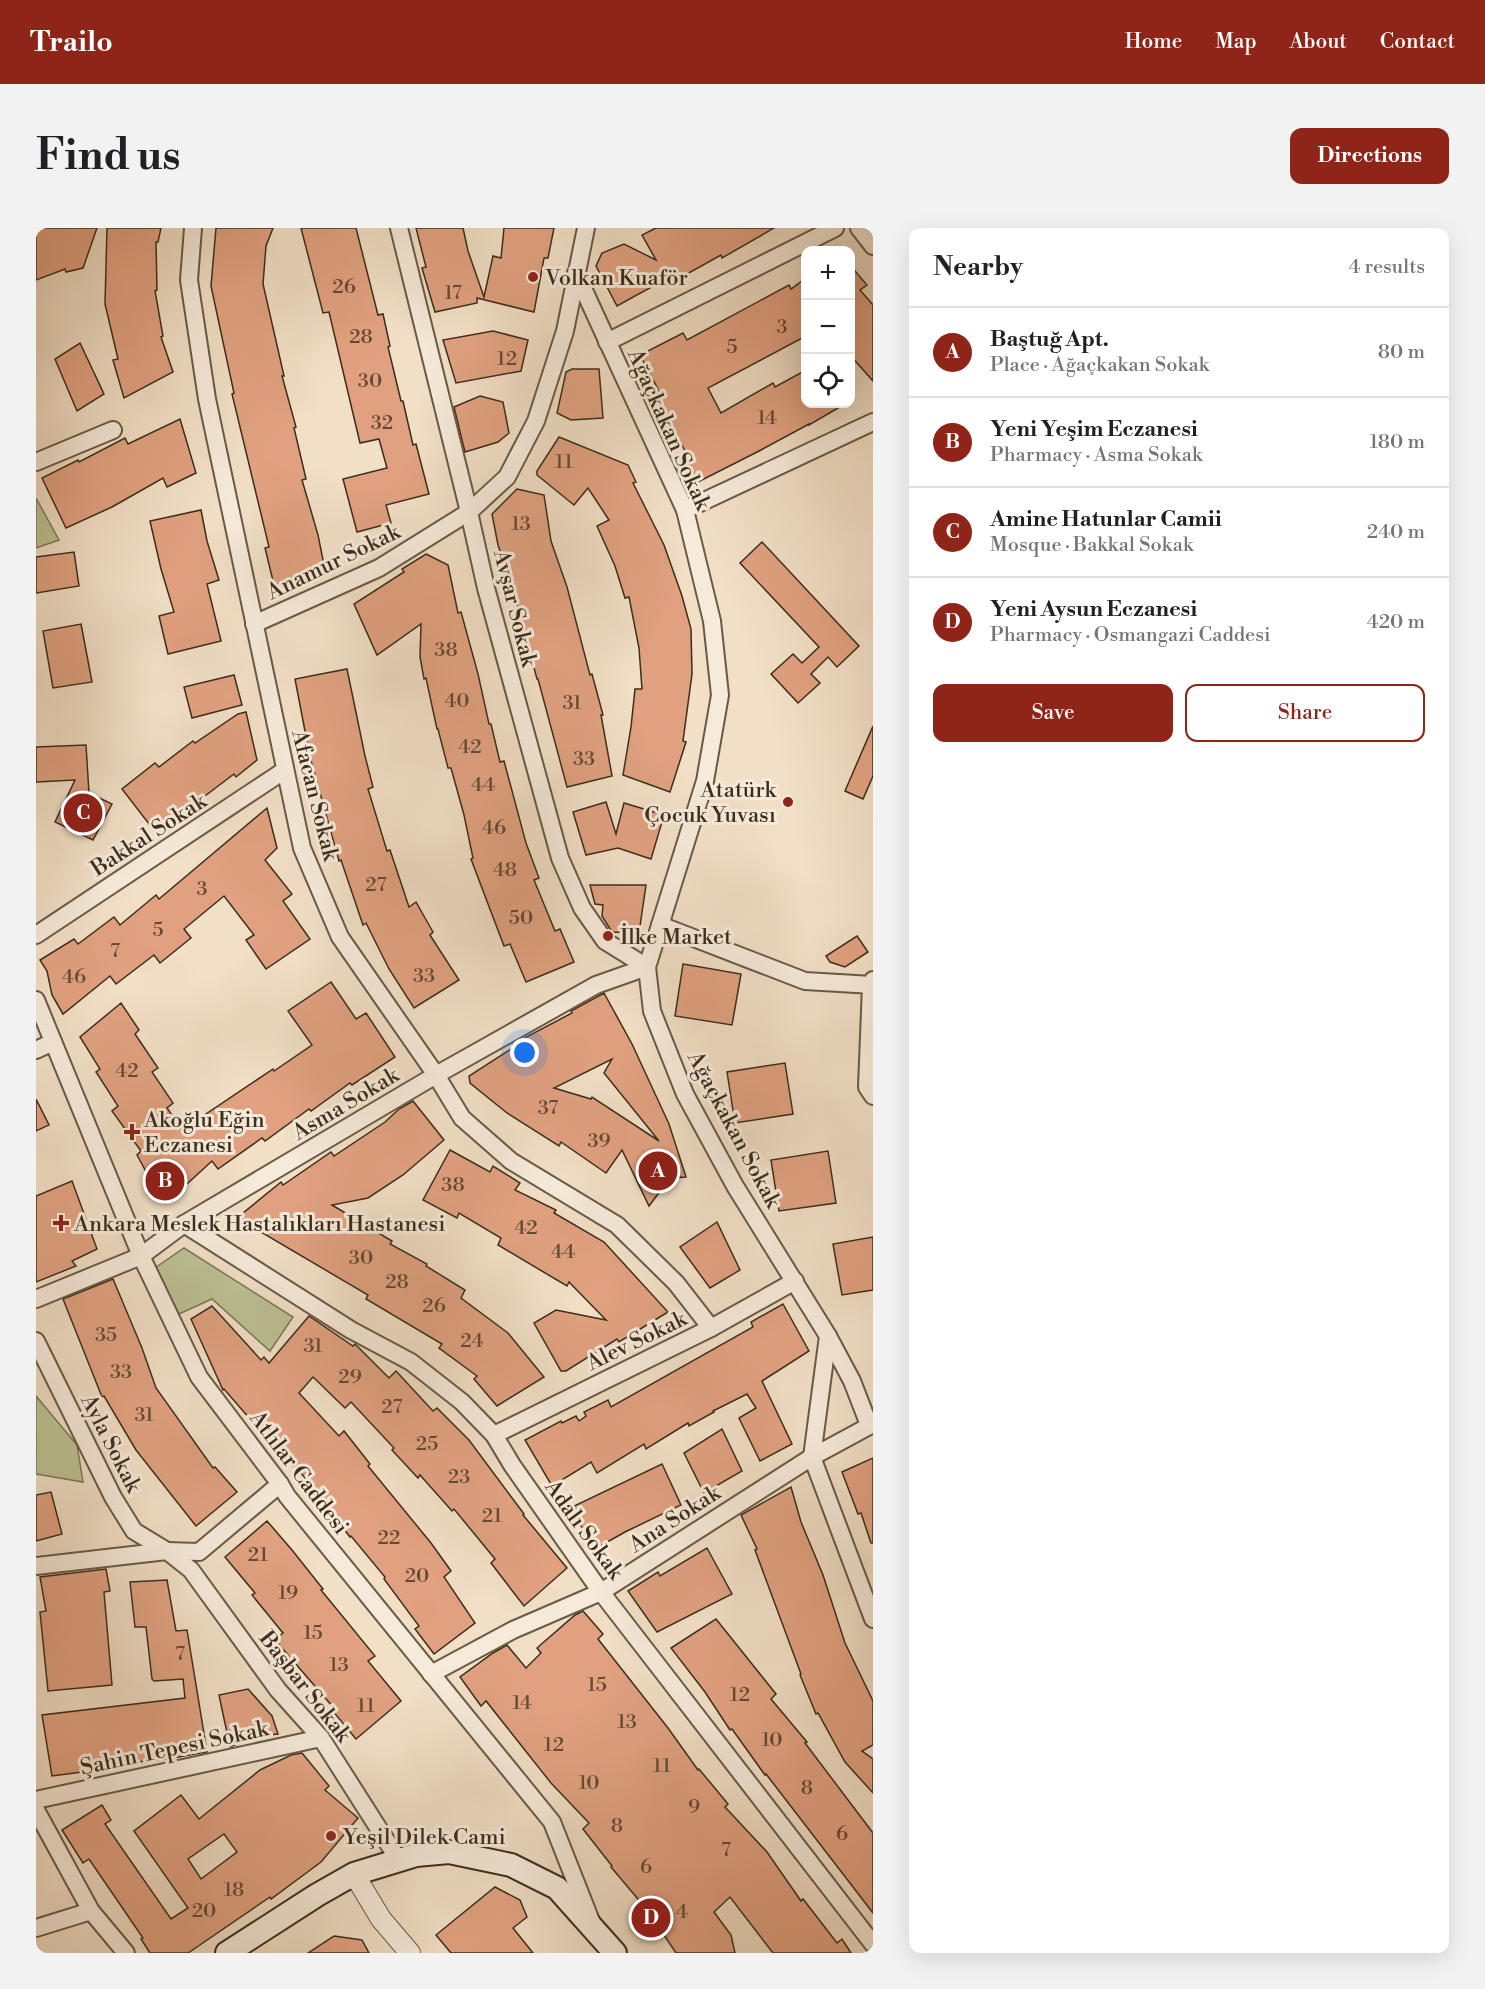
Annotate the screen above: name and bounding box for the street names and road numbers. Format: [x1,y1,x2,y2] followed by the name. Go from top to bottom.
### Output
[621,344,717,516] street label: Ağaçkakan Sokak
[262,518,406,607] street label: Anamur Sokak
[487,546,542,671] street label: Avşar Sokak
[285,726,344,865] street label: Afacan Sokak
[85,787,213,883] street label: Bakkal Sokak
[681,1046,787,1214] street label: Ağaçkakan Sokak
[287,1061,405,1147] street label: Asma Sokak
[581,1305,692,1378] street label: Alev Sokak
[74,1389,148,1499] street label: Ayla Sokak
[243,1405,354,1540] street label: Atlılar Caddesi
[538,1474,630,1586] street label: Adalı Sokak
[623,1479,727,1559] street label: Ana Sokak
[252,1625,358,1749] street label: Başbar Sokak
[78,1715,272,1782] street label: Şahin Tepesi Sokak

